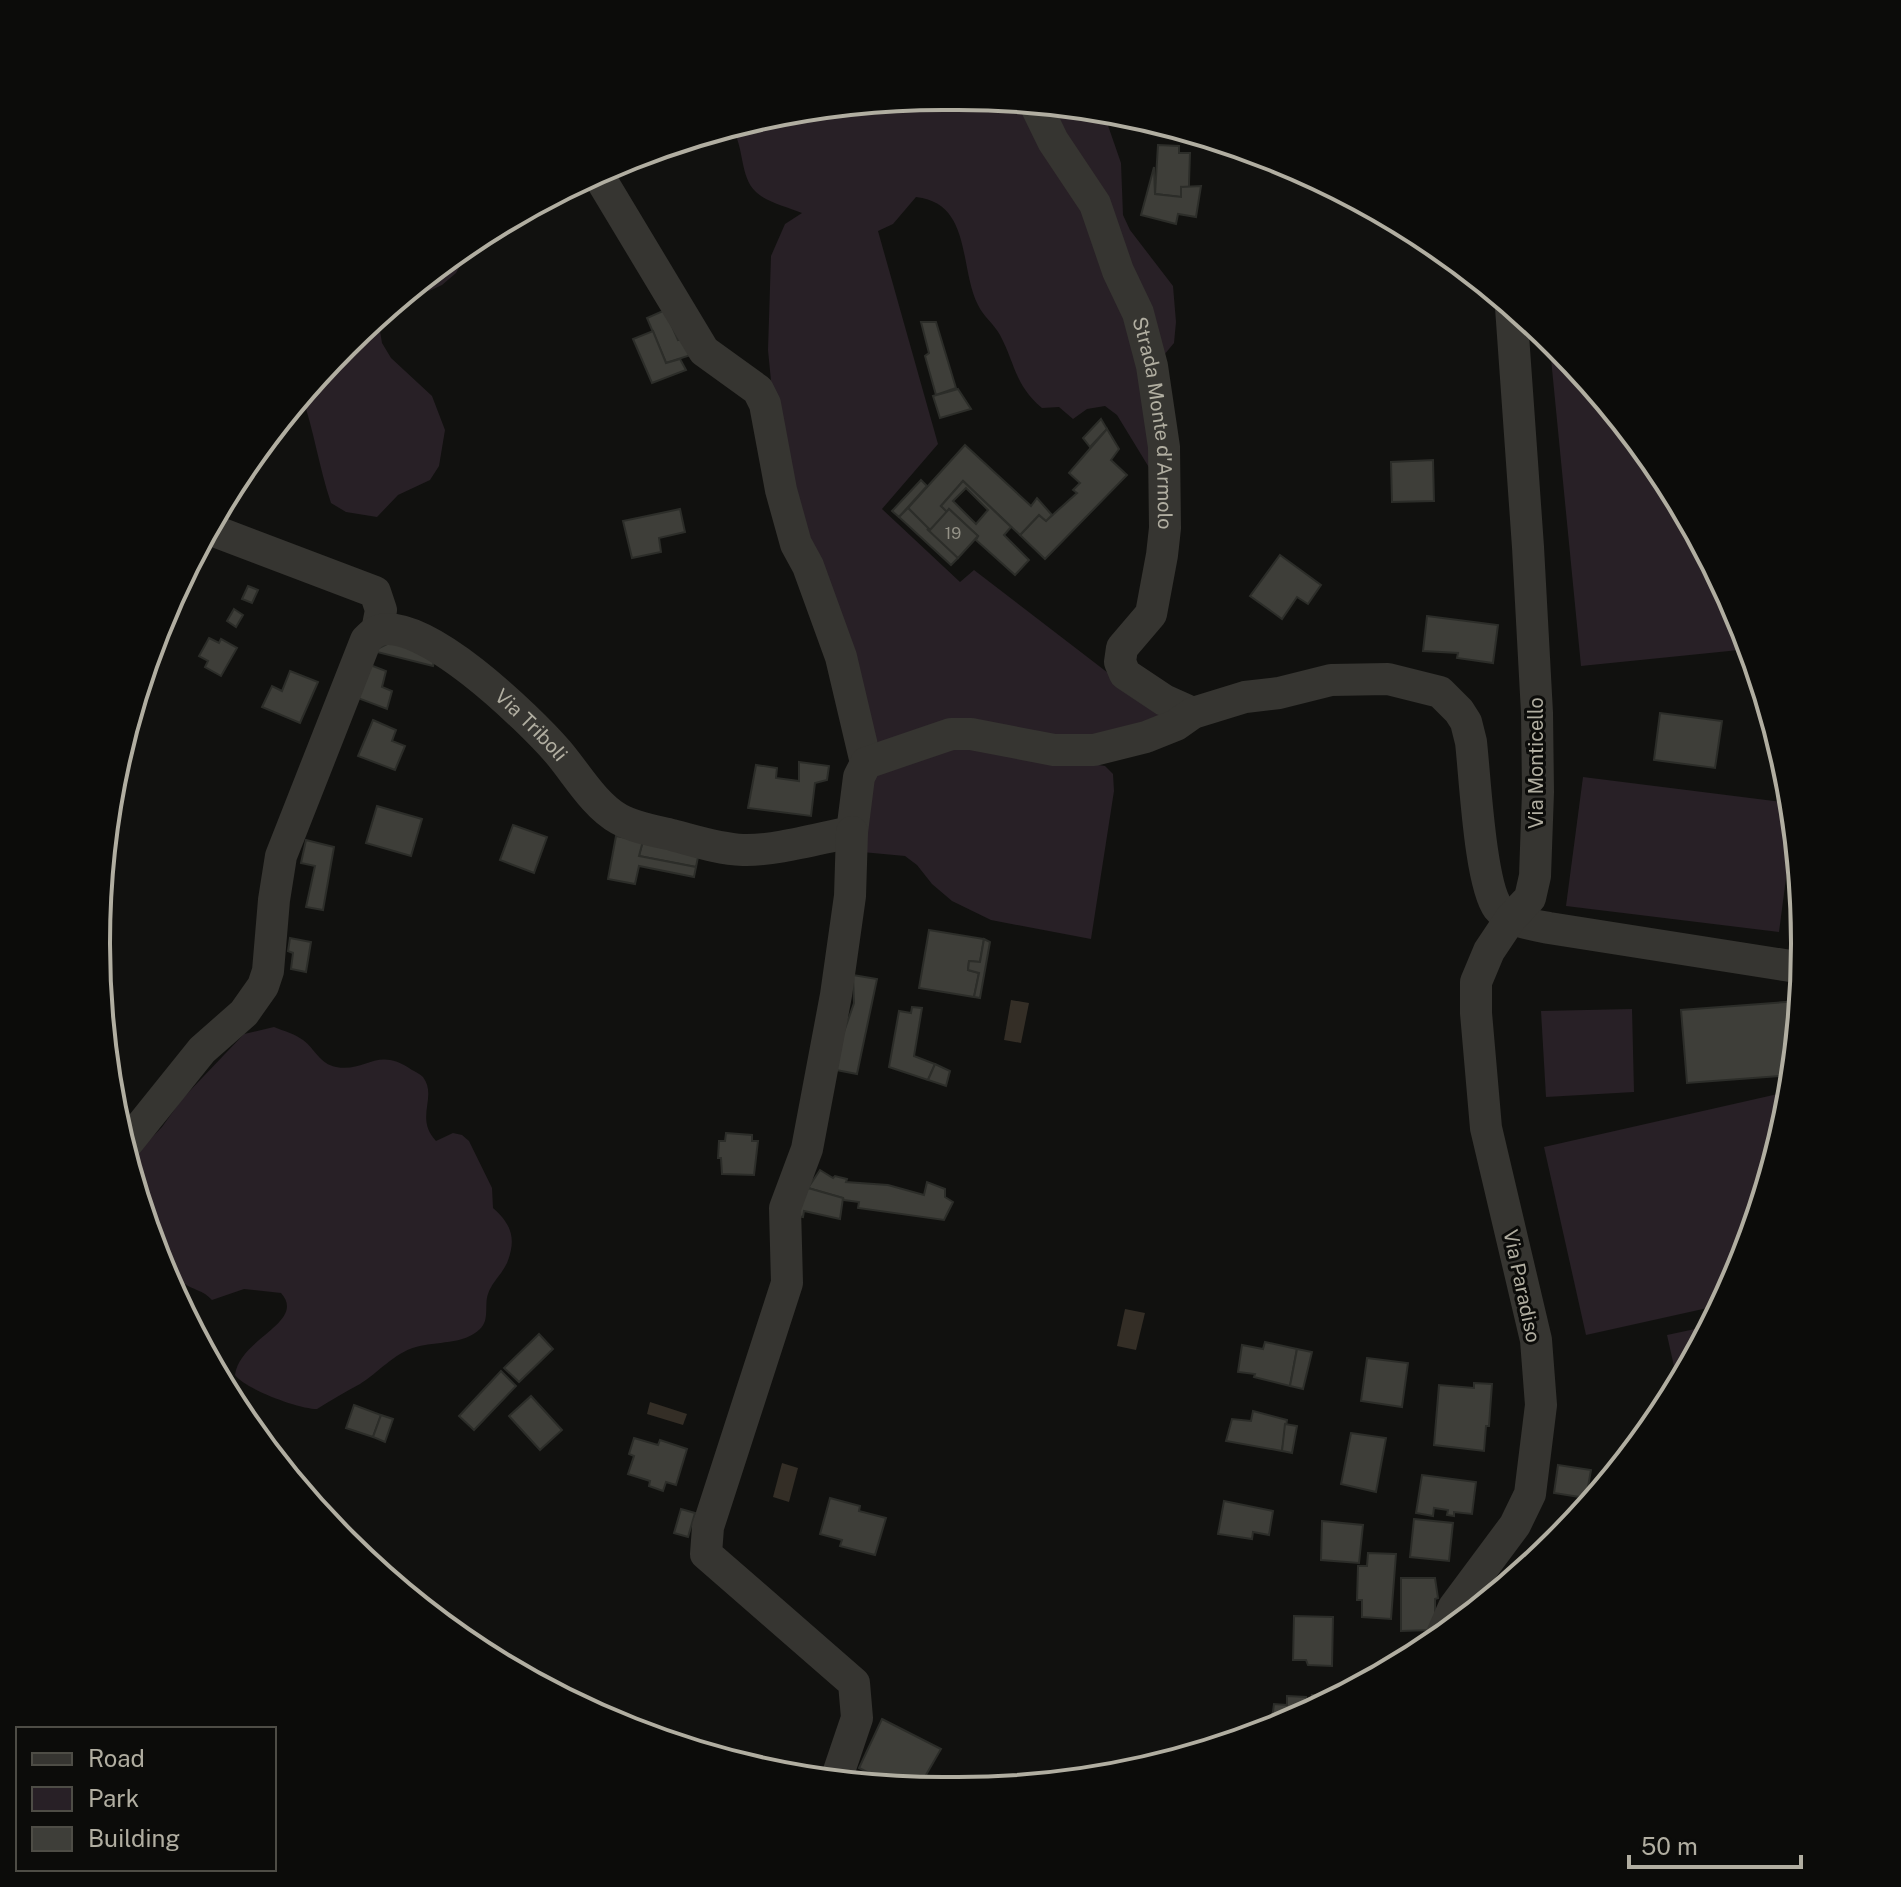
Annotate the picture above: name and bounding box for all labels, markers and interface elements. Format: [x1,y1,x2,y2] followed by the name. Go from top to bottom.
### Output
[1128,314,1177,530] street label: Strada Monte d'Armolo
[945,524,961,543] house number: 19
[490,684,573,766] street label: Via Triboli
[1524,697,1548,829] street label: Via Monticello
[1498,1227,1546,1345] street label: Via Paradiso
[16,1727,276,1871] legend
[88,1744,145,1772] text: Road
[88,1784,139,1812] text: Park
[1629,1819,1801,1869] scale bar
[88,1824,180,1852] text: Building
[1641,1832,1698,1860] text: 50 m

